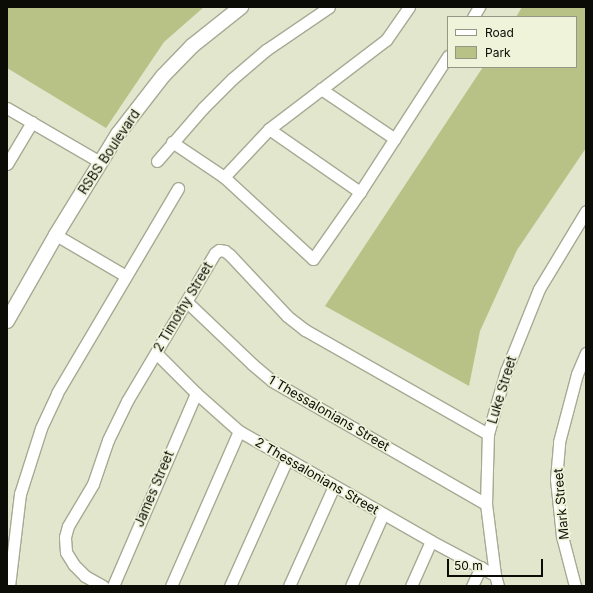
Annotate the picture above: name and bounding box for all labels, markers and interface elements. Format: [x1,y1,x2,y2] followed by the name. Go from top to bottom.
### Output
[447,16,577,68] legend
[485,25,514,40] text: Road
[485,45,511,60] text: Park
[75,107,143,197] street label: RSBS Boulevard
[150,259,216,355] street label: 2 Timothy Street
[484,354,520,426] street label: Luke Street
[266,372,392,454] street label: 1 Thessalonians Street
[252,434,382,518] street label: 2 Thessalonians Street
[131,449,177,529] street label: James Street
[550,468,572,540] street label: Mark Street
[449,551,545,577] scale bar
[454,558,483,573] text: 50 m

